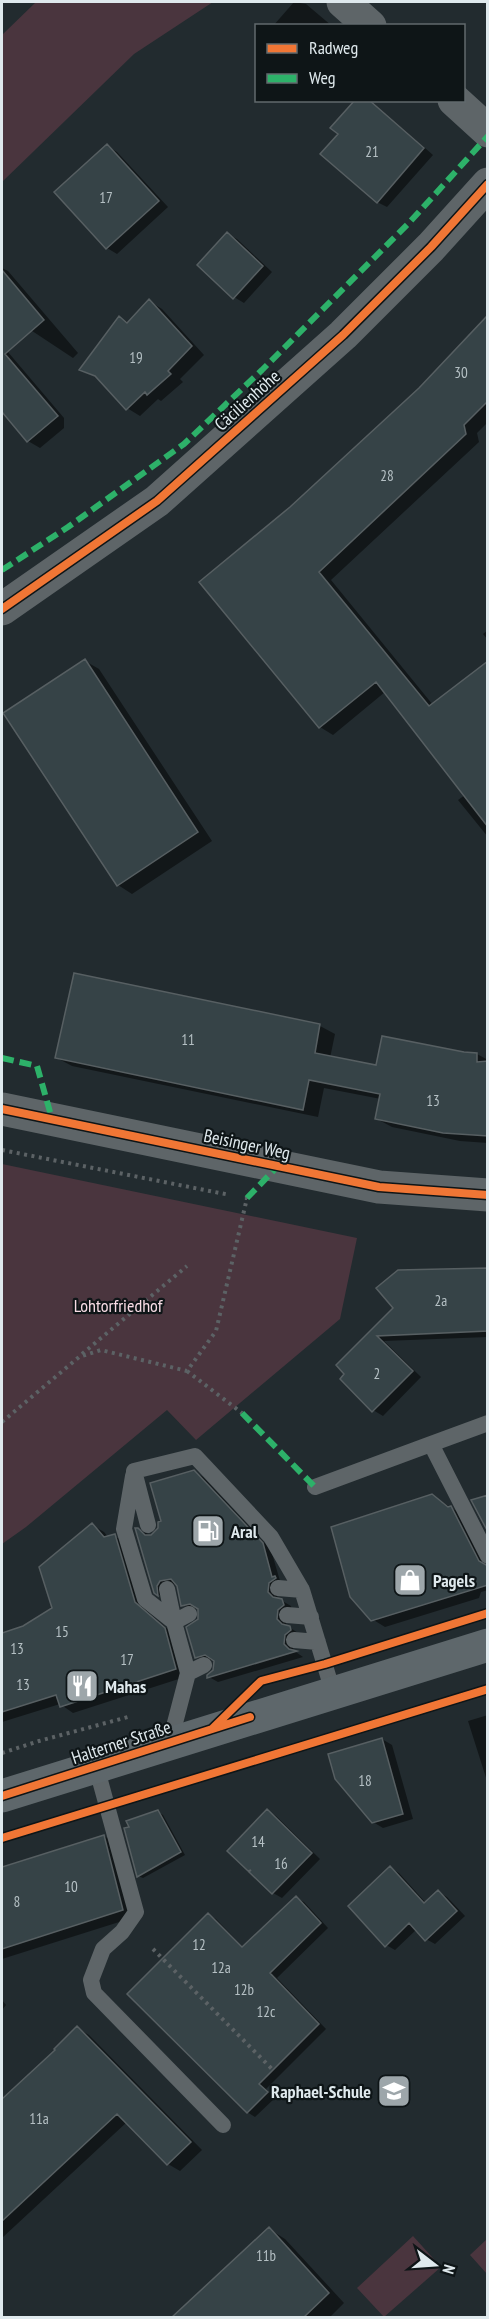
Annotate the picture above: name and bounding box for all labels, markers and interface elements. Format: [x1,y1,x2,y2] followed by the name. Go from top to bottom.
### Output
[255,24,465,102] legend
[309,36,358,59] text: Radweg
[309,66,336,89] text: Weg
[365,142,379,161] house number: 21
[99,188,113,207] house number: 17
[129,348,143,367] house number: 19
[454,363,468,382] house number: 30
[209,365,285,435] street label: Cäcilienhöhe
[380,466,394,485] house number: 28
[181,1030,195,1049] house number: 11
[426,1091,440,1110] house number: 13
[202,1124,292,1164] street label: Beisinger Weg
[435,1291,447,1310] house number: 2a
[74,1294,164,1317] park label: Lohtorfriedhof
[374,1364,380,1383] house number: 2
[190,1513,226,1549] fuel station icon: Aral
[230,1520,258,1543] place label: Aral
[392,1562,428,1598] shop icon: Pagels
[433,1569,475,1592] place label: Pagels
[55,1622,69,1641] house number: 15
[10,1639,24,1658] house number: 13
[120,1650,134,1669] house number: 17
[64,1668,100,1704] restaurant icon: Mahas
[16,1675,30,1694] house number: 13
[105,1675,146,1698] place label: Mahas
[68,1715,174,1769] street label: Halterner Straße
[358,1771,372,1790] house number: 18
[251,1832,265,1851] house number: 14
[274,1854,288,1873] house number: 16
[64,1877,78,1896] house number: 10
[14,1892,20,1911] house number: 8
[192,1935,206,1954] house number: 12
[211,1958,231,1977] house number: 12a
[234,1980,254,1999] house number: 12b
[257,2002,276,2021] house number: 12c
[376,2073,412,2109] school or university icon: Raphael-Schule
[271,2080,371,2103] place label: Raphael-Schule
[29,2109,49,2128] house number: 11a
[405,2235,465,2295] north arrow
[256,2246,276,2265] house number: 11b
[439,2262,460,2276] text: N

